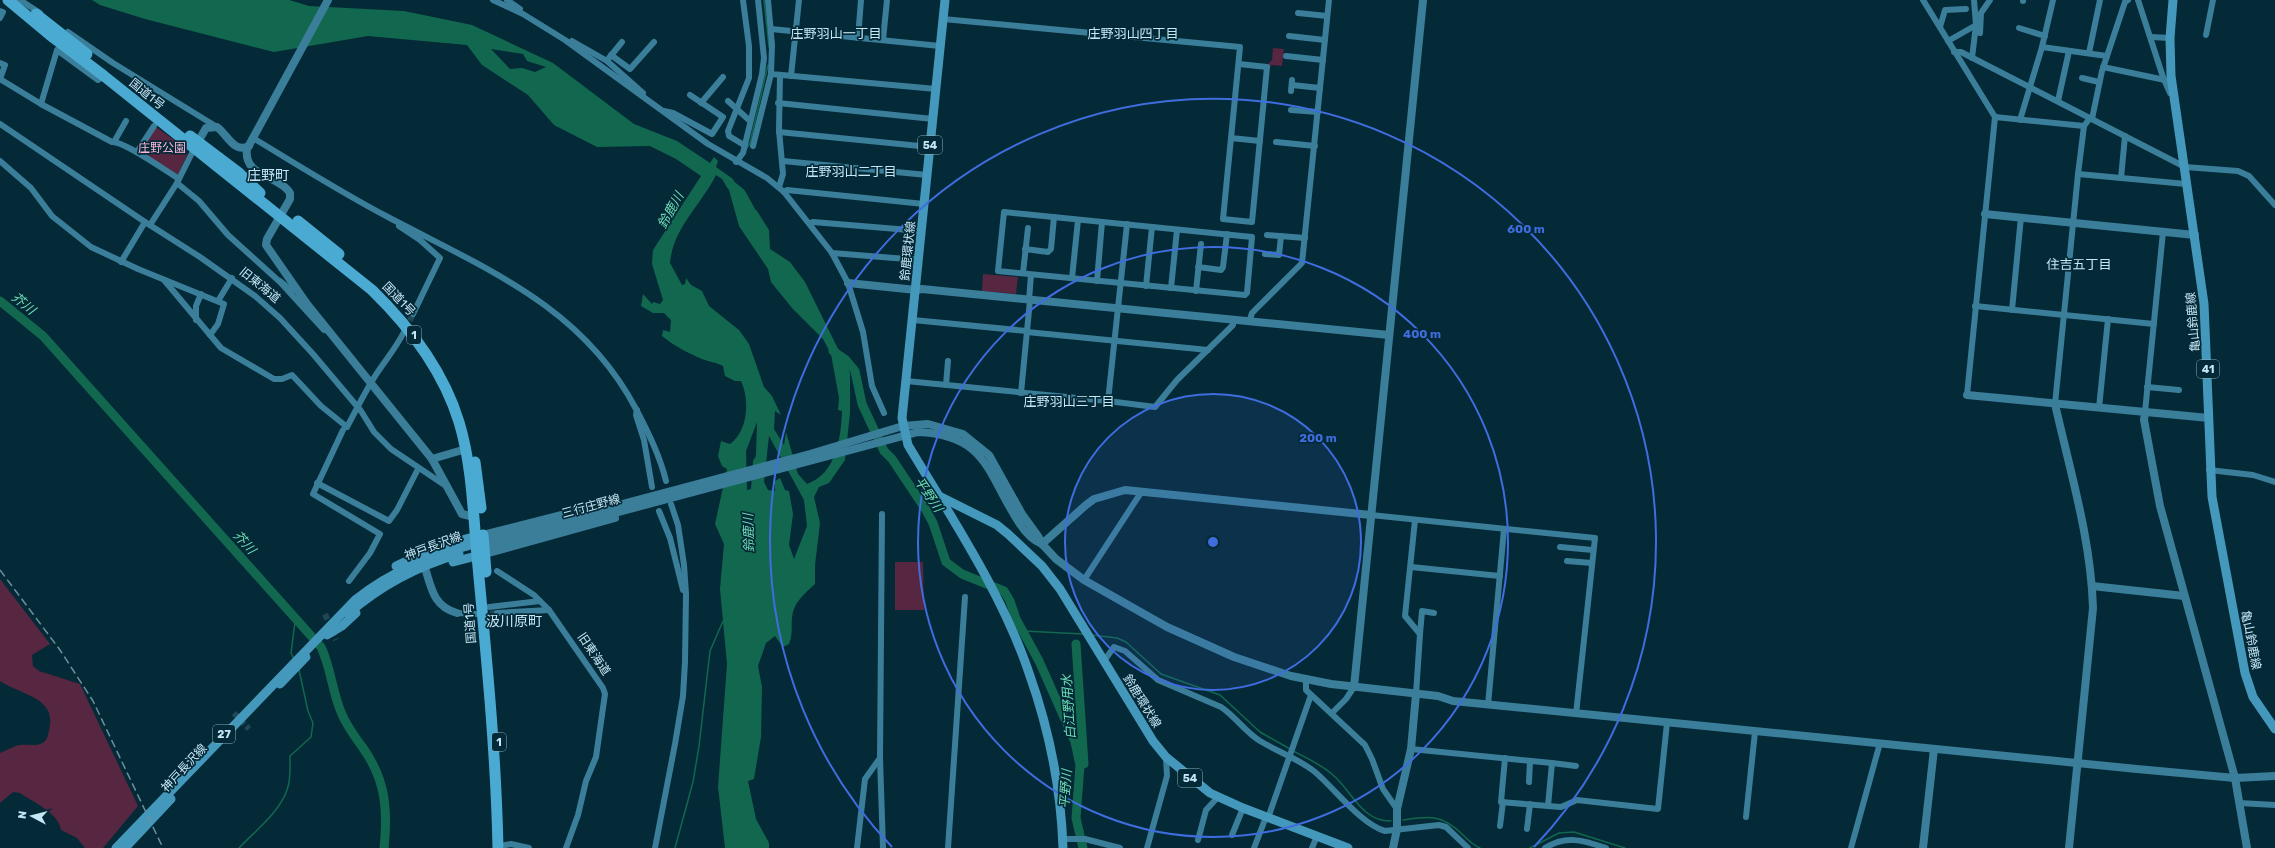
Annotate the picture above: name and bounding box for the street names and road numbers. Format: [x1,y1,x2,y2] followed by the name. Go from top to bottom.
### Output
[127,76,167,112] street label: 国道1号
[918,136,942,154] road number: 54
[898,220,918,282] street label: 鈴鹿環状線
[237,264,283,306] street label: 旧東海道
[380,279,418,319] street label: 国道1号
[2183,291,2203,353] street label: 亀山鈴鹿線
[407,326,421,344] road number: 1
[2197,360,2219,378] road number: 41
[560,491,622,521] street label: 三行庄野線
[402,529,464,563] street label: 神戸長沢線
[462,602,478,644] street label: 国道1号
[2238,609,2264,671] street label: 亀山鈴鹿線
[575,630,613,678] street label: 旧東海道
[1120,672,1164,730] street label: 鈴鹿環状線
[213,725,235,743] road number: 27
[492,733,506,751] road number: 1
[158,741,210,795] street label: 神戸長沢線
[1178,769,1202,787] road number: 54

